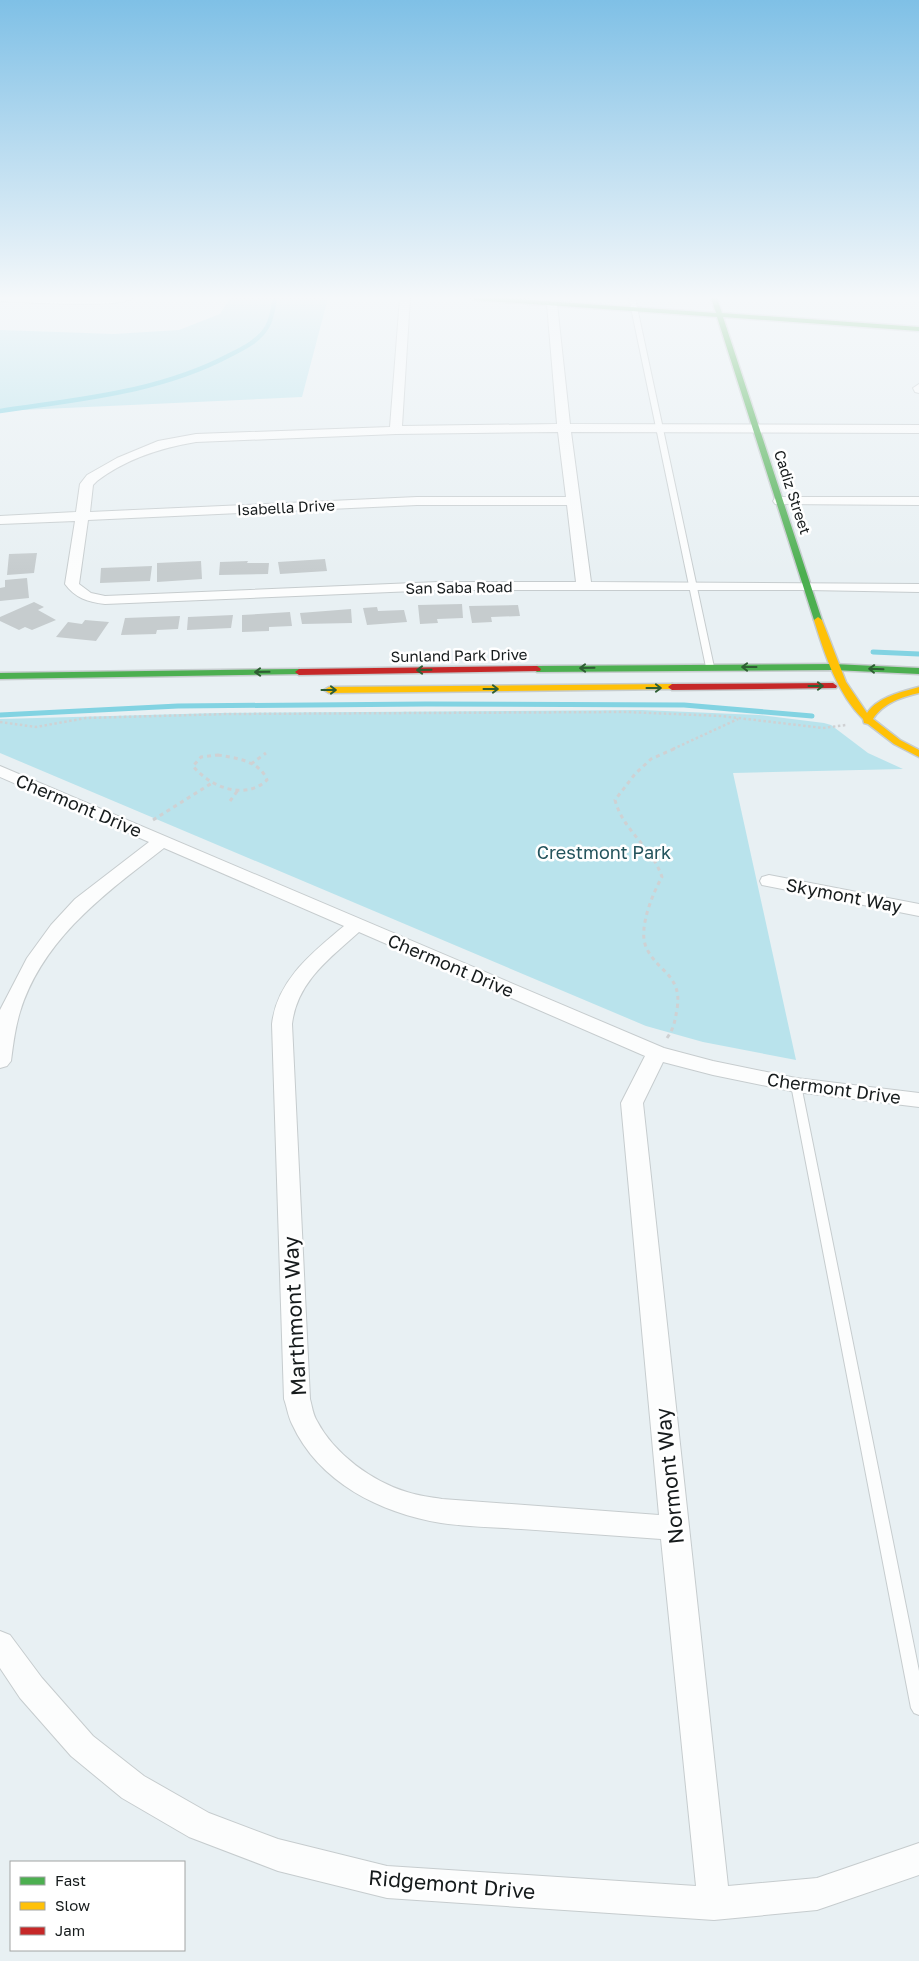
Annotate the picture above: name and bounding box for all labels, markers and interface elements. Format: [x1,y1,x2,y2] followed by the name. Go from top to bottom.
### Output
[771,447,815,537] street label: Cadiz Street
[237,495,336,519] street label: Isabella Drive
[405,577,513,597] street label: San Saba Road
[390,645,528,665] street label: Sunland Park Drive
[742,662,758,672] one-way arrow
[579,663,596,673] one-way arrow
[868,664,884,674] one-way arrow
[417,665,433,675] one-way arrow
[254,667,270,677] one-way arrow
[808,681,824,691] one-way arrow
[645,683,661,693] one-way arrow
[482,684,499,694] one-way arrow
[320,685,336,695] one-way arrow
[13,769,145,841] street label: Chermont Drive
[537,841,671,863] park label: Crestmont Park
[784,873,904,917] street label: Skymont Way
[385,929,517,1001] street label: Chermont Drive
[766,1068,902,1108] street label: Chermont Drive
[277,1235,311,1397] street label: Marthmont Way
[649,1406,689,1545] street label: Normont Way
[10,1861,185,1951] legend
[367,1864,537,1904] street label: Ridgemont Drive
[55,1871,86,1889] text: Fast
[55,1896,90,1914] text: Slow
[55,1921,85,1939] text: Jam

